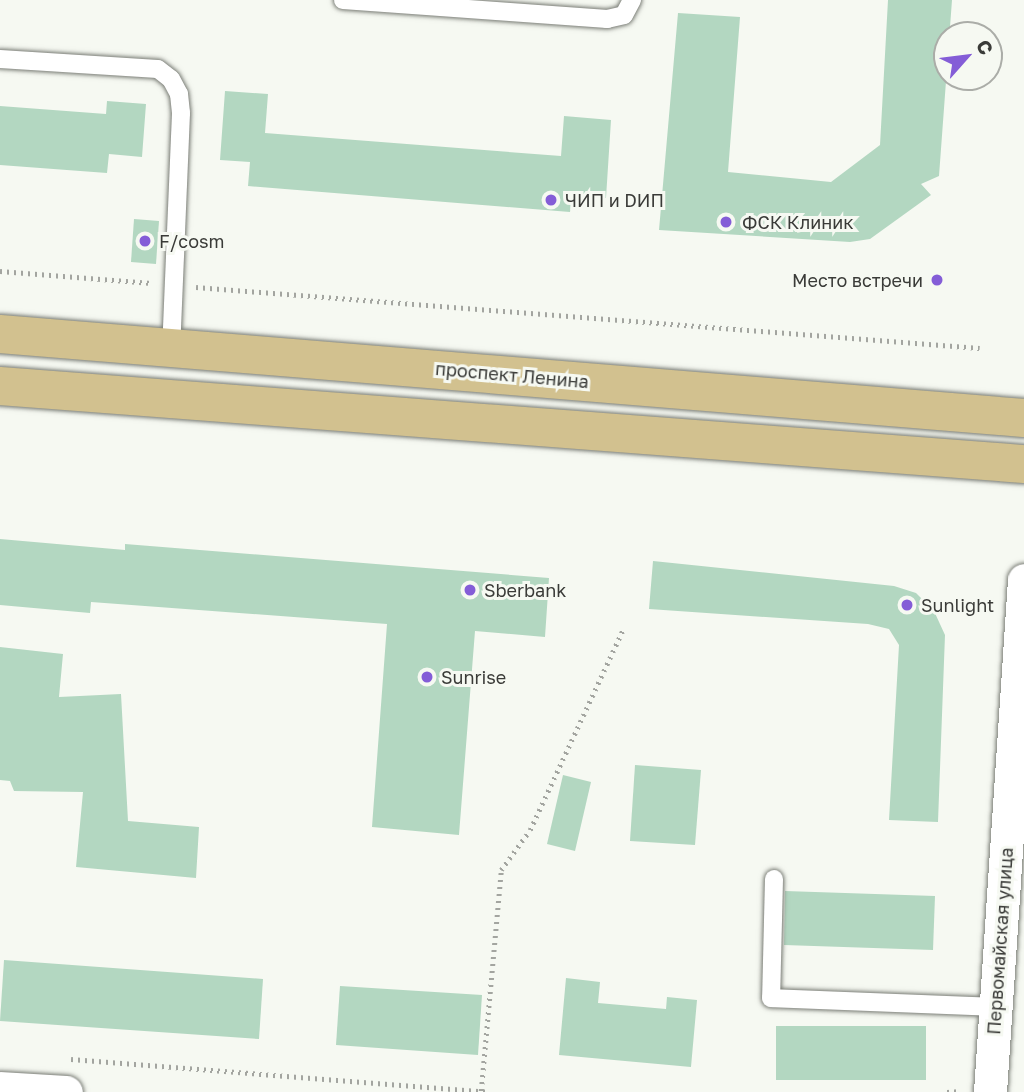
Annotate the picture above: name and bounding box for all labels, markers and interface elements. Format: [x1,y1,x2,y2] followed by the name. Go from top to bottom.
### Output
[933,21,1003,91] north arrow
[972,35,999,58] text: С
[565,189,664,211] place label: ЧИП и DИП
[543,192,559,208] marker: ЧИП и DИП
[742,211,854,233] place label: ФСК Клиник
[716,212,736,232] marker: ФСК Клиник
[159,230,224,252] place label: F/cosm
[137,233,153,249] marker: F/cosm
[792,269,923,291] place label: Место встречи
[929,272,945,288] marker: Место встречи
[434,358,590,392] street label: проспект Ленина
[484,579,567,601] place label: Sberbank
[462,582,478,598] marker: Sberbank
[921,594,994,616] place label: Sunlight
[899,597,915,613] marker: Sunlight
[441,666,506,688] place label: Sunrise
[419,669,435,685] marker: Sunrise
[983,847,1017,1035] street label: Первомайская улица

